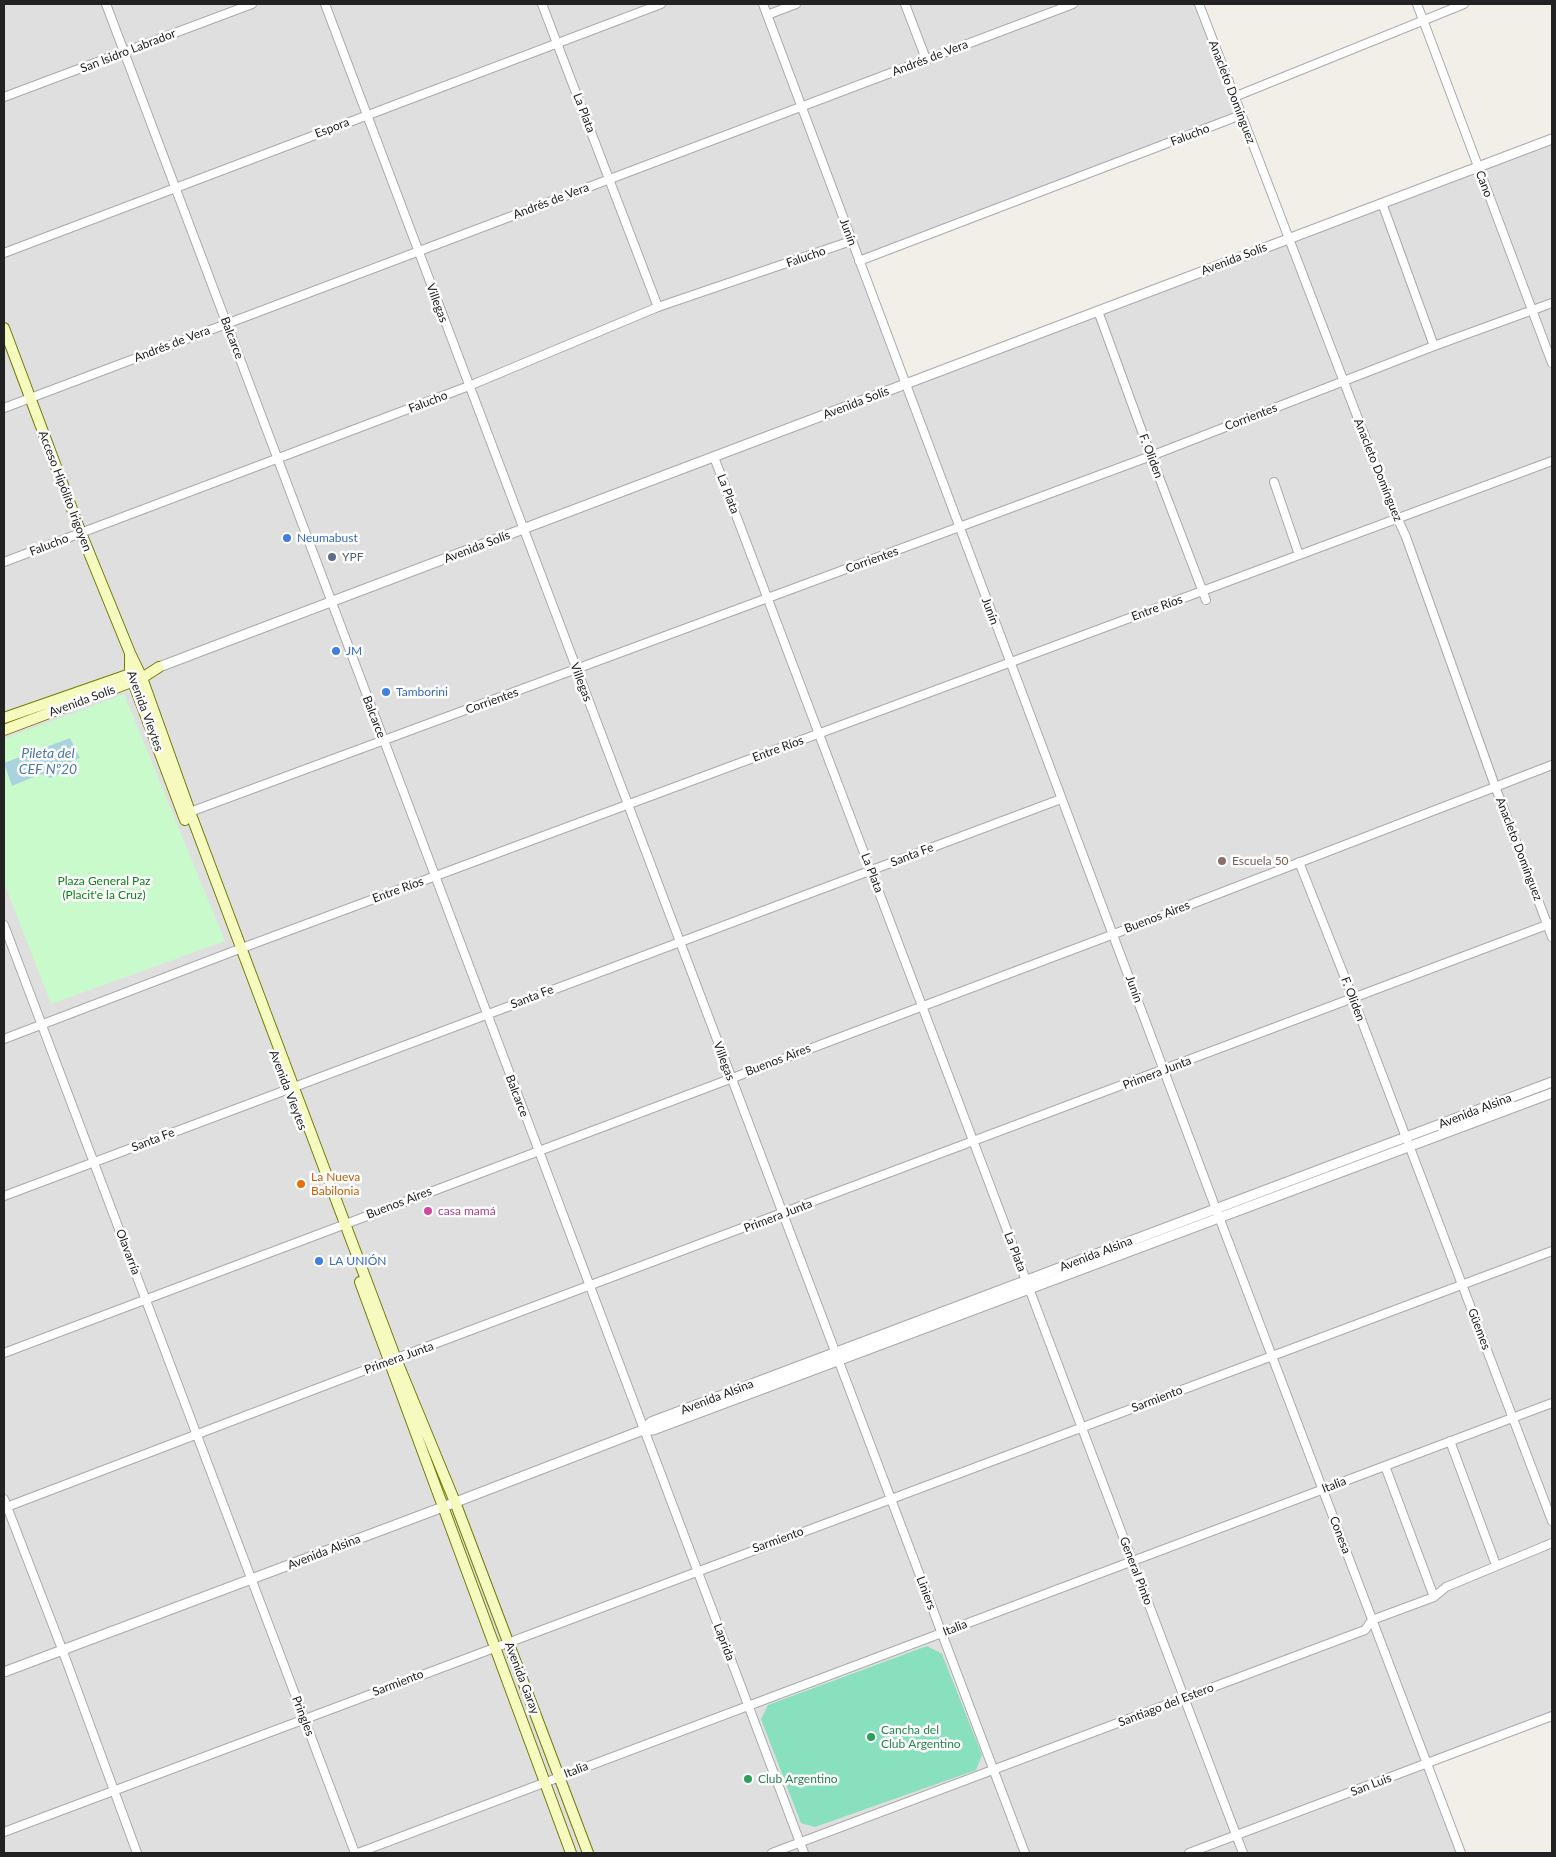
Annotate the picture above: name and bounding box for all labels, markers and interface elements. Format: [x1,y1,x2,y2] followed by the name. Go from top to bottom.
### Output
[78,26,178,76] street label: San Isidro Labrador
[890,37,970,79] street label: Andrés de Vera
[1206,38,1258,146] street label: Anacleto Domínguez
[570,91,598,135] street label: La Plata
[313,115,351,141] street label: Espora
[1168,121,1212,149] street label: Falucho
[1472,169,1496,199] street label: Cano
[511,180,591,222] street label: Andrés de Vera
[836,216,860,248] street label: Junín
[1199,240,1269,278] street label: Avenida Solís
[784,244,828,270] street label: Falucho
[423,282,451,324] street label: Villegas
[217,315,247,361] street label: Balcarce
[132,323,212,365] street label: Andrés de Vera
[821,384,891,422] street label: Avenida Solís
[406,388,450,416] street label: Falucho
[1223,400,1279,434] street label: Corrientes
[1351,416,1405,524] street label: Anacleto Domínguez
[35,429,95,553] street label: Acceso Hipólito Irigoyen
[1136,432,1166,480] street label: F. Oliden
[714,472,742,516] street label: La Plata
[442,528,512,566] street label: Avenida Solís
[27,531,71,559] street label: Falucho
[297,531,358,545] place label: Neumabust
[281,532,293,544] marker: Neumabust
[844,544,900,576] street label: Corrientes
[342,550,363,564] place label: YPF
[326,551,338,563] marker: YPF
[1129,592,1185,624] street label: Entre Ríos
[978,595,1002,627] street label: Junín
[346,644,362,658] place label: JM
[330,645,342,657] marker: JM
[567,661,595,703] street label: Villegas
[124,669,166,753] street label: Avenida Vieytes
[47,682,117,720] street label: Avenida Solís
[396,685,448,699] place label: Tamborini
[464,685,520,717] street label: Corrientes
[380,686,392,698] marker: Tamborini
[359,694,389,740] street label: Balcarce
[750,733,806,765] street label: Entre Ríos
[19,745,77,778] water label: Pileta del CEF Nº20
[1493,795,1545,903] street label: Anacleto Domínguez
[888,840,936,870] street label: Santa Fe
[858,851,886,895] street label: La Plata
[1232,854,1289,868] place label: Escuela 50
[1216,855,1228,867] marker: Escuela 50
[57,874,151,902] park label: Plaza General Paz (Placit'e la Cruz)
[370,874,426,906] street label: Entre Ríos
[1122,898,1192,936] street label: Buenos Aires
[1122,973,1146,1005] street label: Junín
[1338,975,1368,1023] street label: F. Oliden
[508,982,556,1012] street label: Santa Fe
[710,1040,738,1082] street label: Villegas
[743,1041,813,1079] street label: Buenos Aires
[266,1048,310,1132] street label: Avenida Vieytes
[1121,1053,1193,1093] street label: Primera Junta
[502,1073,532,1119] street label: Balcarce
[1436,1090,1514,1132] street label: Avenida Alsina
[129,1125,177,1155] street label: Santa Fe
[311,1170,360,1198] place label: La Nueva Babilonia
[295,1178,307,1190] marker: La Nueva Babilonia
[364,1184,434,1222] street label: Buenos Aires
[742,1196,814,1236] street label: Primera Junta
[438,1204,496,1218] place label: casa mamá
[422,1205,434,1217] marker: casa mamá
[113,1227,143,1277] street label: Olavarría
[1001,1230,1029,1274] street label: La Plata
[1057,1233,1135,1275] street label: Avenida Alsina
[329,1254,386,1268] place label: LA UNIÓN
[313,1255,325,1267] marker: LA UNIÓN
[1465,1306,1493,1352] street label: Güemes
[363,1339,435,1377] street label: Primera Junta
[678,1376,756,1418] street label: Avenida Alsina
[1129,1383,1185,1415] street label: Sarmiento
[1320,1474,1348,1496] street label: Italia
[1326,1514,1354,1556] street label: Conesa
[750,1524,806,1556] street label: Sarmiento
[285,1531,363,1573] street label: Avenida Alsina
[1116,1535,1156,1607] street label: General Pinto
[913,1574,939,1612] street label: Liniers
[941,1617,969,1639] street label: Italia
[710,1621,738,1663] street label: Laprida
[502,1640,542,1716] street label: Avenida Garay
[370,1667,426,1699] street label: Sarmiento
[1116,1680,1216,1730] street label: Santiago del Estero
[289,1694,317,1738] street label: Pringles
[881,1723,961,1751] place label: Cancha del Club Argentino
[865,1731,877,1743] marker: Cancha del Club Argentino
[562,1759,590,1781] street label: Italia
[1348,1771,1394,1799] street label: San Luis
[758,1772,838,1786] place label: Club Argentino
[742,1773,754,1785] marker: Club Argentino

